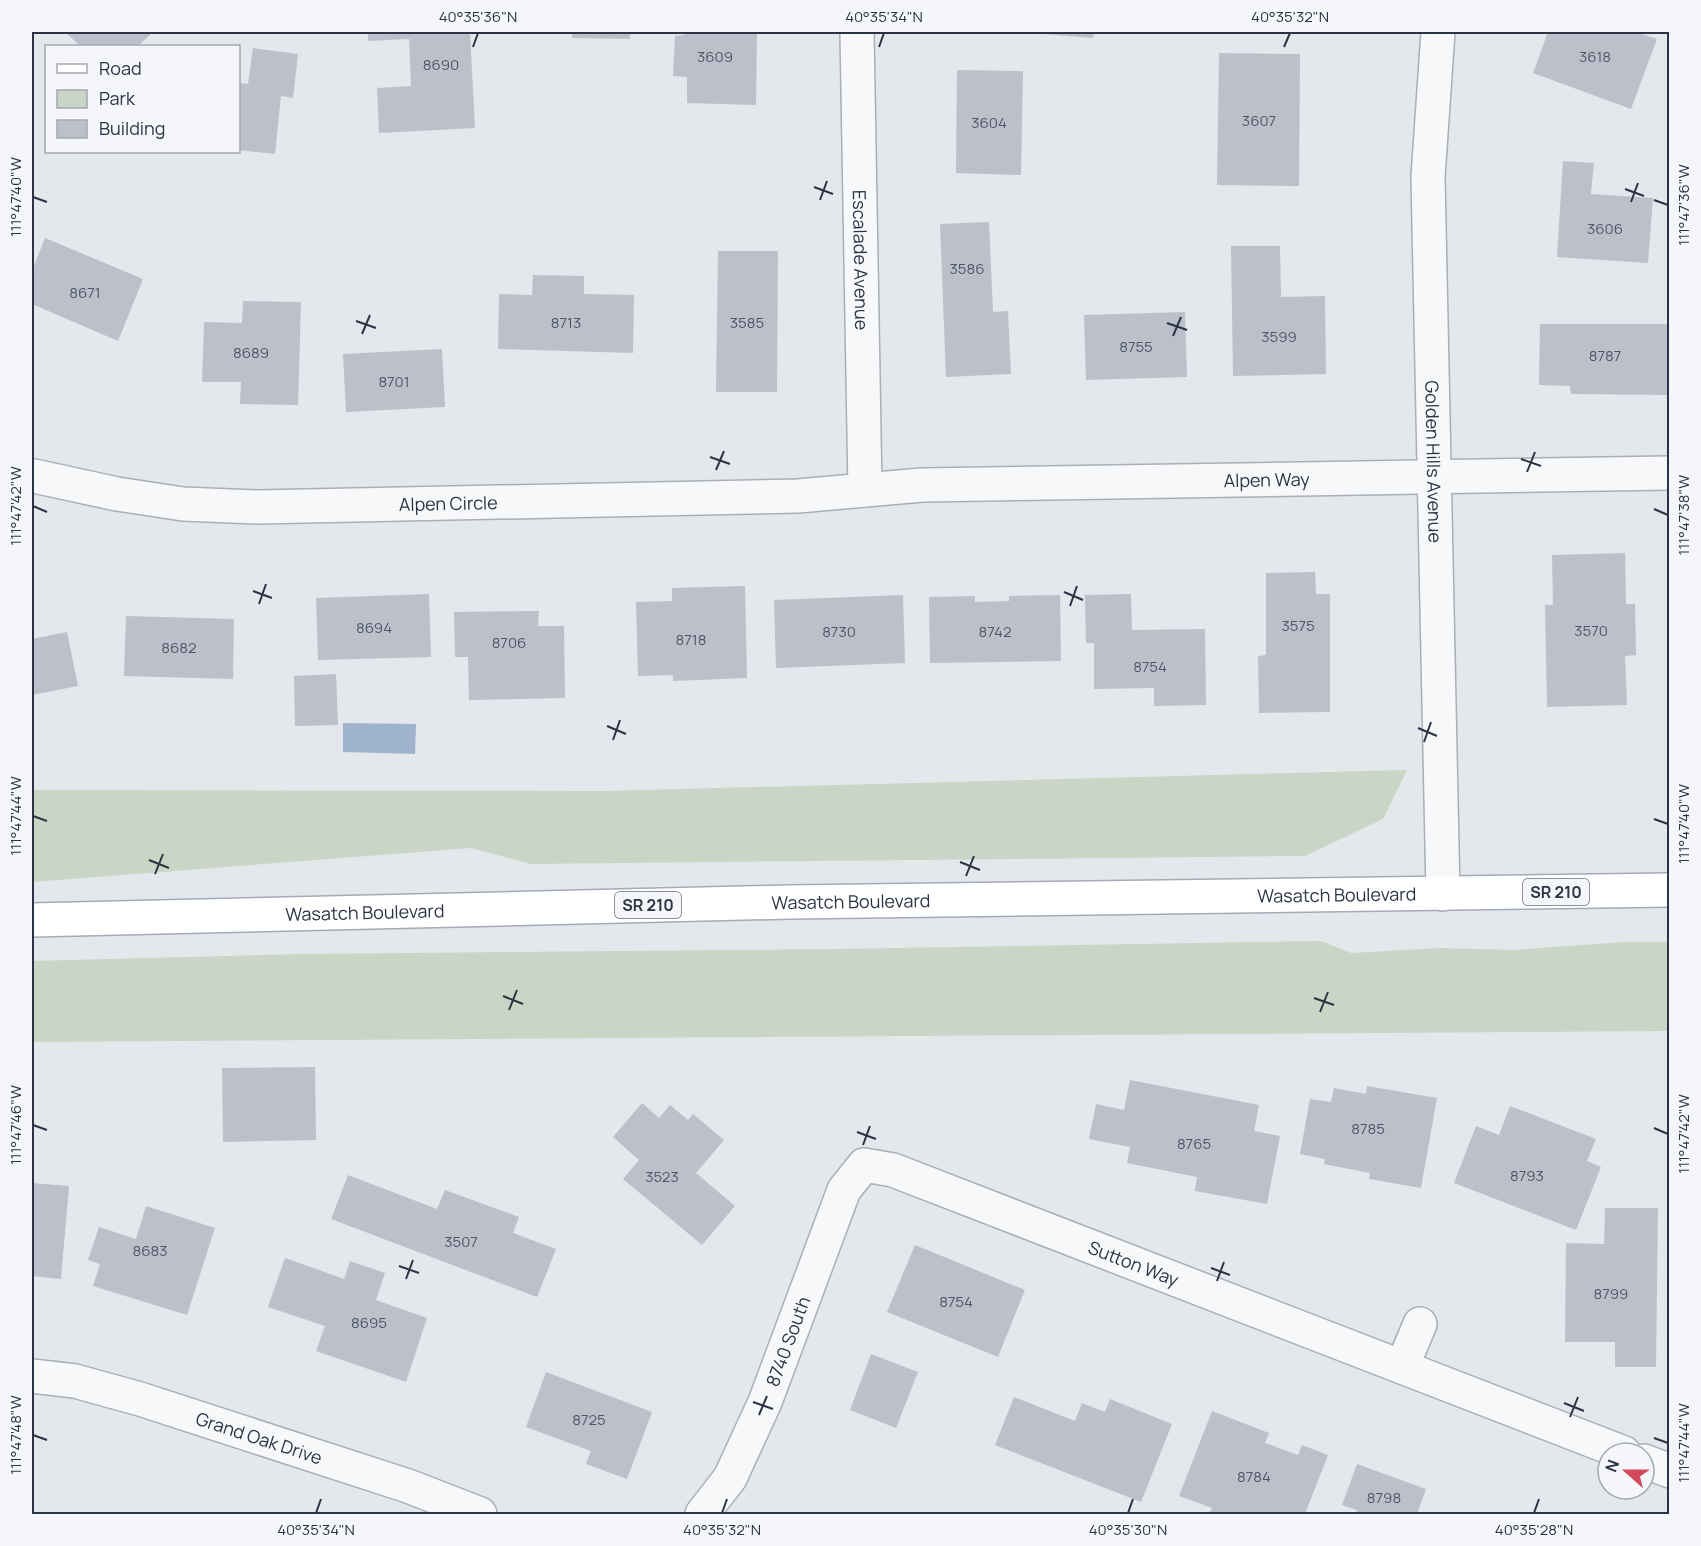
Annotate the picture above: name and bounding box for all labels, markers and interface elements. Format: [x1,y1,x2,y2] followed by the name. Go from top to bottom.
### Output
[439,6,517,27] text: 40°35'36"N
[845,6,923,27] text: 40°35'34"N
[1251,6,1329,27] text: 40°35'32"N
[45,45,240,153] legend
[697,46,733,67] house number: 3609
[1579,46,1611,67] house number: 3618
[423,54,459,75] house number: 8690
[99,56,142,80] text: Road
[99,86,136,110] text: Park
[1242,110,1276,131] house number: 3607
[971,112,1007,133] house number: 3604
[99,116,165,140] text: Building
[5,157,26,237] text: 111°47'40"W
[1673,164,1694,246] text: 111°47'36"W
[848,190,874,330] street label: Escalade Avenue
[1587,218,1623,239] house number: 3606
[950,258,984,279] house number: 3586
[69,282,101,303] house number: 8671
[551,312,581,333] house number: 8713
[730,312,764,333] house number: 3585
[1261,326,1297,347] house number: 3599
[1119,336,1153,357] house number: 8755
[233,342,269,363] house number: 8689
[1589,345,1621,366] house number: 8787
[378,371,410,392] house number: 8701
[1420,380,1448,543] street label: Golden Hills Avenue
[5,466,26,546] text: 111°47'42"W
[1224,467,1310,492] street label: Alpen Way
[1673,475,1694,555] text: 111°47'38"W
[399,490,498,516] street label: Alpen Circle
[1281,615,1315,636] house number: 3575
[356,617,392,638] house number: 8694
[1574,620,1608,641] house number: 3570
[822,621,856,642] house number: 8730
[978,621,1012,642] house number: 8742
[676,629,706,650] house number: 8718
[492,632,526,653] house number: 8706
[161,637,197,658] house number: 8682
[1133,656,1167,677] house number: 8754
[5,776,26,856] text: 111°47'44"W
[1673,784,1694,864] text: 111°47'40"W
[1523,879,1589,905] road number: SR 210
[1257,881,1416,908] street label: Wasatch Boulevard
[771,888,930,914] street label: Wasatch Boulevard
[615,892,681,918] road number: SR 210
[285,898,445,926] street label: Wasatch Boulevard
[5,1085,26,1165] text: 111°47'46"W
[1673,1094,1694,1174] text: 111°47'42"W
[1351,1118,1385,1139] house number: 8785
[1177,1133,1211,1154] house number: 8765
[1510,1165,1544,1186] house number: 8793
[645,1166,679,1187] house number: 3523
[444,1231,478,1252] house number: 3507
[1085,1235,1183,1292] street label: Sutton Way
[132,1240,168,1261] house number: 8683
[1594,1283,1628,1304] house number: 8799
[939,1291,973,1312] house number: 8754
[760,1293,815,1390] street label: 8740 South
[351,1312,387,1333] house number: 8695
[5,1395,26,1475] text: 111°47'48"W
[1673,1403,1694,1483] text: 111°47'44"W
[193,1406,325,1469] street label: Grand Oak Drive
[572,1409,606,1430] house number: 8725
[1596,1441,1656,1501] north arrow
[1600,1456,1624,1475] text: N
[1237,1466,1271,1487] house number: 8784
[1367,1487,1401,1508] house number: 8798
[277,1519,355,1540] text: 40°35'34"N
[683,1519,761,1540] text: 40°35'32"N
[1089,1519,1167,1540] text: 40°35'30"N
[1495,1519,1573,1540] text: 40°35'28"N

